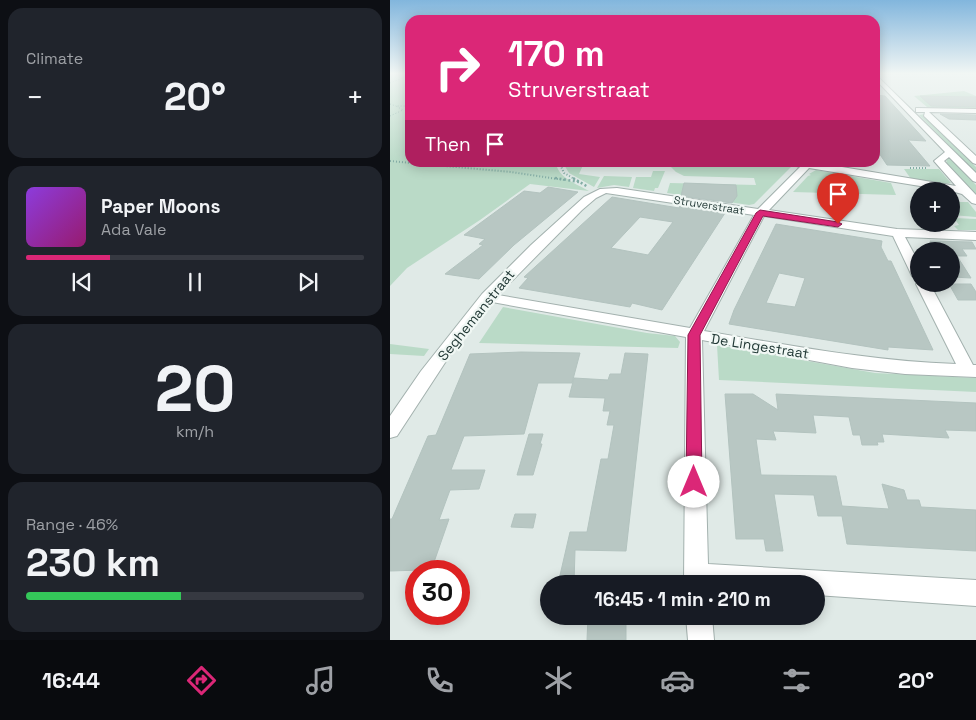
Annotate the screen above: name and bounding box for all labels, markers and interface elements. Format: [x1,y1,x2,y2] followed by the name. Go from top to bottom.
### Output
[508,32,605,76] text: 170 m
[425,35,490,100] icon: right
[26,48,83,69] text: Climate
[164,73,226,121] text: 20°
[508,75,650,103] text: Struverstraat
[26,79,43,115] text: −
[347,79,364,115] text: +
[481,130,509,158] icon: arrive
[425,132,471,157] text: Then
[817,173,859,224] pin
[824,180,852,208] icon: arrive
[910,182,960,292] map controls
[910,182,960,232] button: +
[673,193,745,217] street label: Struverstraat
[101,194,220,219] text: Paper Moons
[101,219,166,240] text: Ada Vale
[910,242,960,292] button: −
[434,266,518,364] street label: Seghemanstraat
[68,268,96,296] icon: previous
[181,268,209,296] icon: pause
[294,268,322,296] icon: next
[710,329,810,363] street label: De Lingestraat
[155,347,235,430] text: 20
[176,421,214,442] text: km/h
[667,455,719,507] position arrow
[26,514,118,535] text: Range · 46%
[26,539,160,587] text: 230 km
[405,560,470,625] speed limit sign: 30
[594,587,771,612] text: 16:45 · 1 min · 210 m
[184,663,219,698] icon: directions
[303,663,338,698] icon: music
[422,663,457,698] icon: phone
[541,663,576,698] icon: climate
[660,663,695,698] icon: car
[779,663,814,698] icon: filters
[42,666,100,694] text: 16:44
[898,666,934,694] text: 20°

